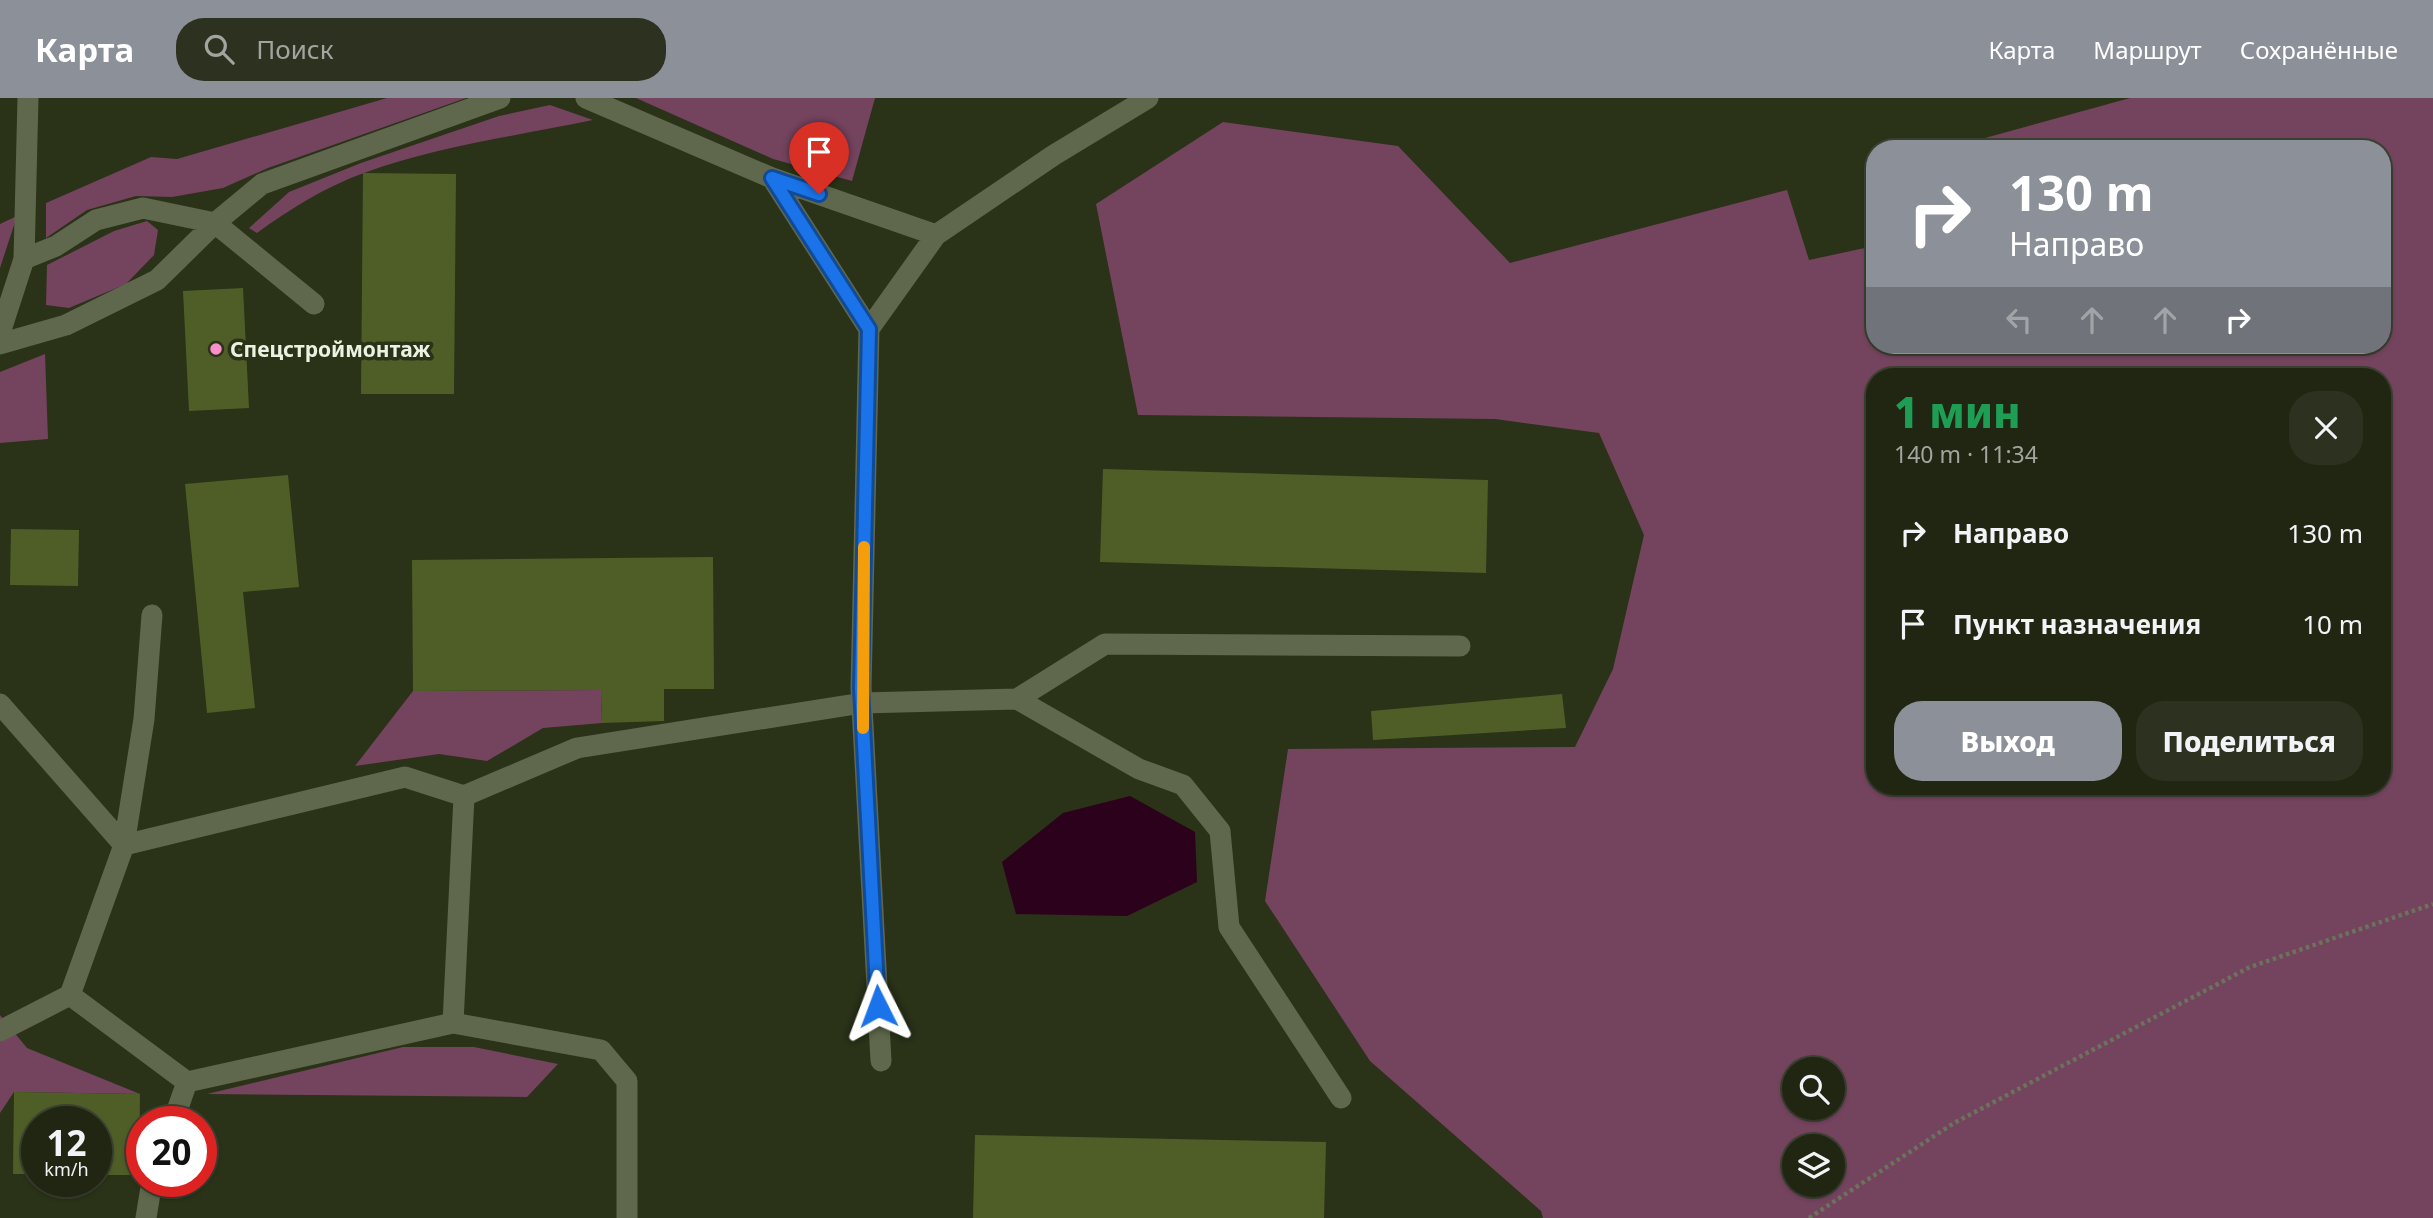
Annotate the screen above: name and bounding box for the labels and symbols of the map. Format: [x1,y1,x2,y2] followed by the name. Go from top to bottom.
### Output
[789,122,849,194] pin
[230,335,431,363] place label: Спецстроймонтаж
[208,341,224,357] marker: Спецстроймонтаж
[841,969,915,1043] position arrow
[126,1106,217,1197] speed limit sign: 20

